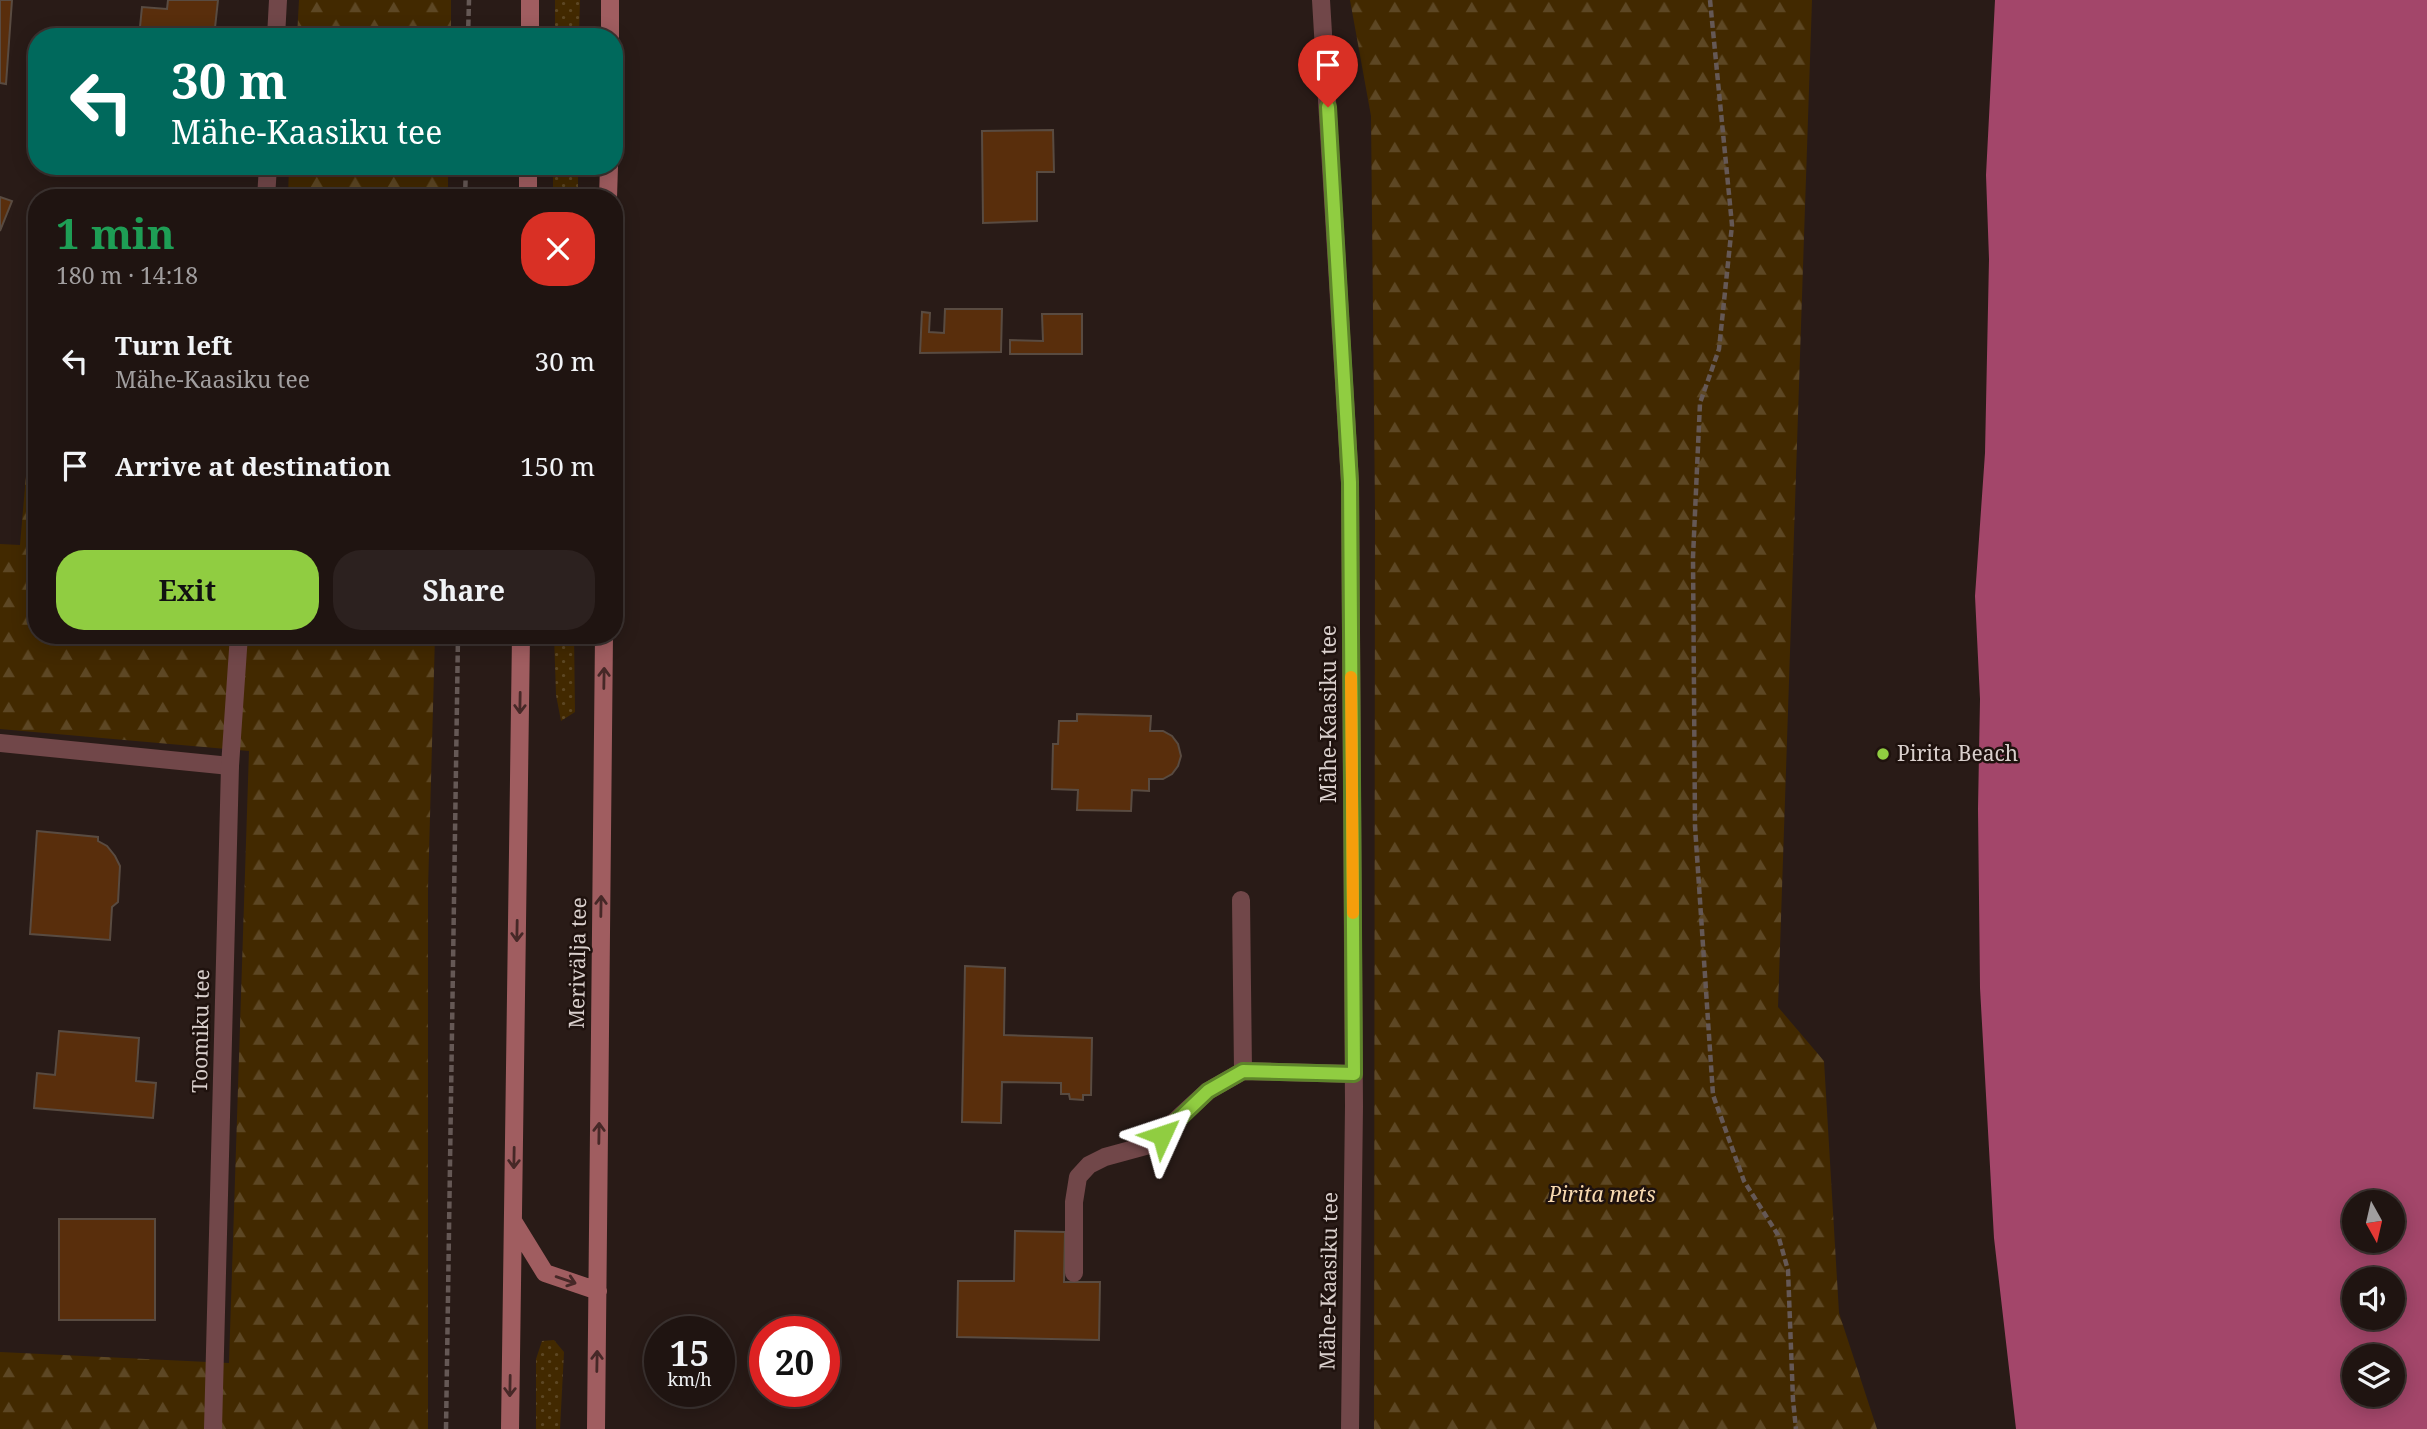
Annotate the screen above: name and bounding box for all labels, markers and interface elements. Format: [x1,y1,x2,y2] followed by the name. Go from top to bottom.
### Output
[1298,35,1358,107] pin
[1309,46,1347,84] icon: arrive
[171,47,287,113] text: 30 m
[56,56,147,147] icon: left
[171,110,442,153] text: Mähe-Kaasiku tee
[56,204,175,261] text: 1 min
[521,212,595,286] button: close
[56,259,198,291] text: 180 m · 14:18
[115,327,232,363] text: Turn left
[56,342,94,380] icon: left
[535,343,595,379] text: 30 m
[115,363,310,395] text: Mähe-Kaasiku tee
[56,447,94,485] icon: arrive
[115,448,391,484] text: Arrive at destination
[520,448,595,484] text: 150 m
[56,550,319,630] button: Exit
[333,550,595,630] button: Share
[1314,625,1342,803] street label: Mähe-Kaasiku tee
[597,667,611,690] one-way arrow
[513,692,527,715] one-way arrow
[1897,739,2018,767] place label: Pirita Beach
[1875,746,1891,762] marker: Pirita Beach
[595,895,608,918] one-way arrow
[562,897,592,1029] street label: Merivälja tee
[510,919,524,942] one-way arrow
[185,969,215,1093] street label: Toomiku tee
[1125,1098,1199,1172] position arrow
[592,1122,606,1145] one-way arrow
[507,1147,521,1170] one-way arrow
[1547,1180,1656,1208] park label: Pirita mets
[2342,1190,2404,1253] north arrow
[2342,1190,2405,1407] map controls
[1312,1192,1344,1370] street label: Mähe-Kaasiku tee
[2342,1267,2405,1330] button: sound
[554,1275,576,1287] one-way arrow
[749,1316,840,1407] speed limit sign: 20
[670,1329,709,1376] text: 15
[2342,1344,2405,1407] button: layers
[590,1350,604,1373] one-way arrow
[667,1367,712,1391] text: km/h
[504,1374,517,1397] one-way arrow

